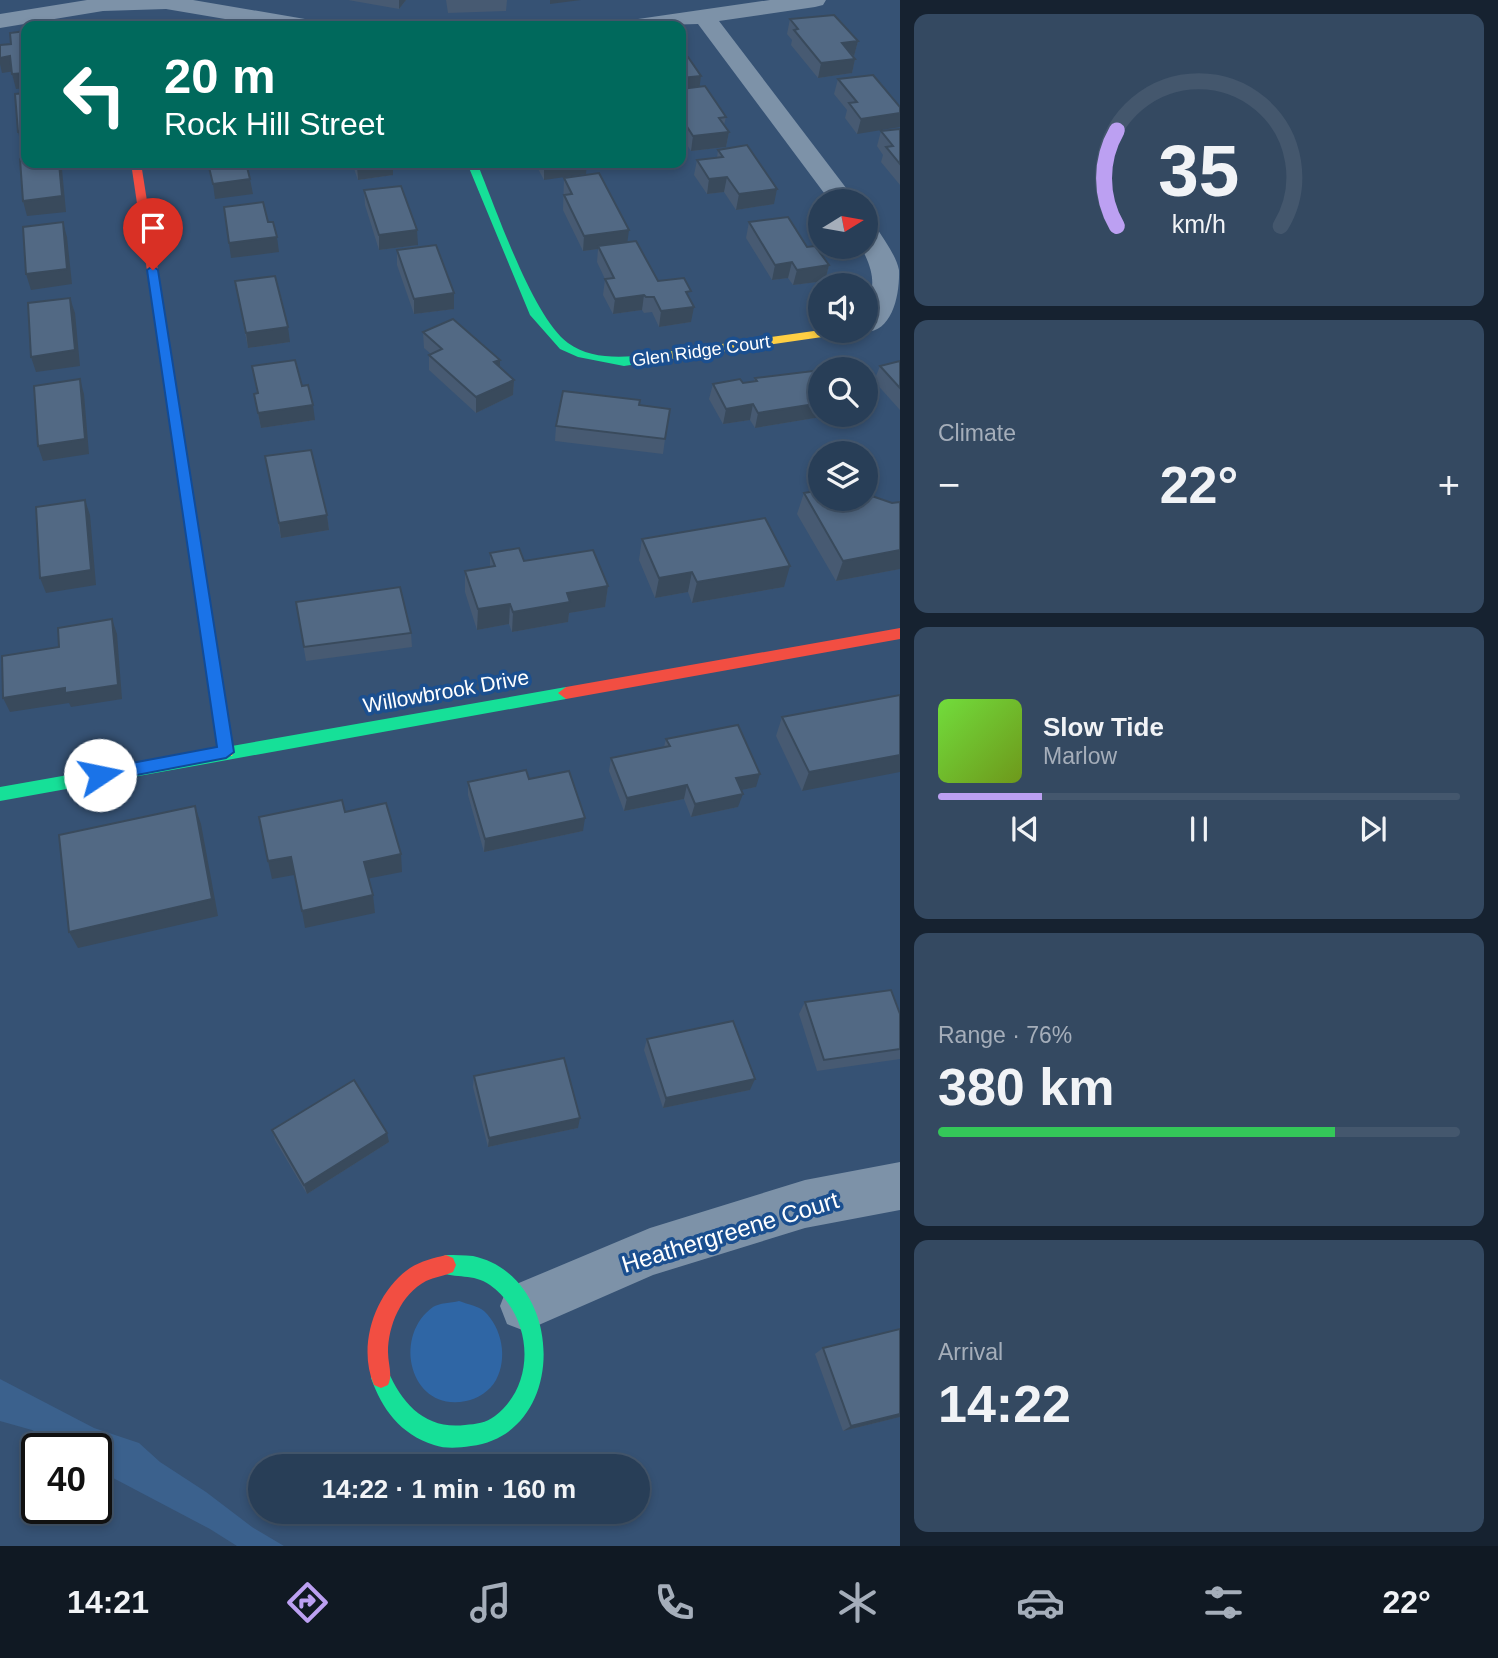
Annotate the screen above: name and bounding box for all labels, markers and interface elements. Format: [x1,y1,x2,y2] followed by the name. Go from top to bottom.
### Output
[49,49,140,140] icon: left
[164,49,276,103] text: 20 m
[164,106,385,142] text: Rock Hill Street
[1159,131,1239,212] text: 35
[808,189,878,259] north arrow
[808,189,878,511] map controls
[123,198,183,270] pin
[134,209,172,247] icon: arrive
[1172,210,1226,238] text: km/h
[808,273,878,343] button: sound
[631,331,771,371] street label: Glen Ridge Court
[808,357,878,427] button: search
[938,420,1016,446] text: Climate
[808,441,878,511] button: layers
[1160,456,1238,514] text: 22°
[938,464,960,506] text: −
[1438,464,1460,506] text: +
[361,665,531,717] street label: Willowbrook Drive
[1043,712,1164,742] text: Slow Tide
[63,738,137,812] position arrow
[1043,743,1117,769] text: Marlow
[1006,810,1044,848] icon: previous
[1180,810,1218,848] icon: pause
[1354,810,1392,848] icon: next
[938,1022,1072,1048] text: Range · 76%
[938,1058,1114,1116] text: 380 km
[618,1186,842,1278] street label: Heathergreene Court
[938,1339,1003,1365] text: Arrival
[938,1375,1071,1433] text: 14:22
[21,1433,112,1524] speed limit sign: 40
[322,1474,576,1504] text: 14:22 · 1 min · 160 m
[283,1578,332,1627] icon: directions
[466,1578,515,1627] icon: music
[650,1578,699,1627] icon: phone
[833,1578,882,1627] icon: climate
[1016,1578,1065,1627] icon: car
[1199,1578,1248,1627] icon: filters
[67,1584,149,1620] text: 14:21
[1382,1584,1431,1620] text: 22°

